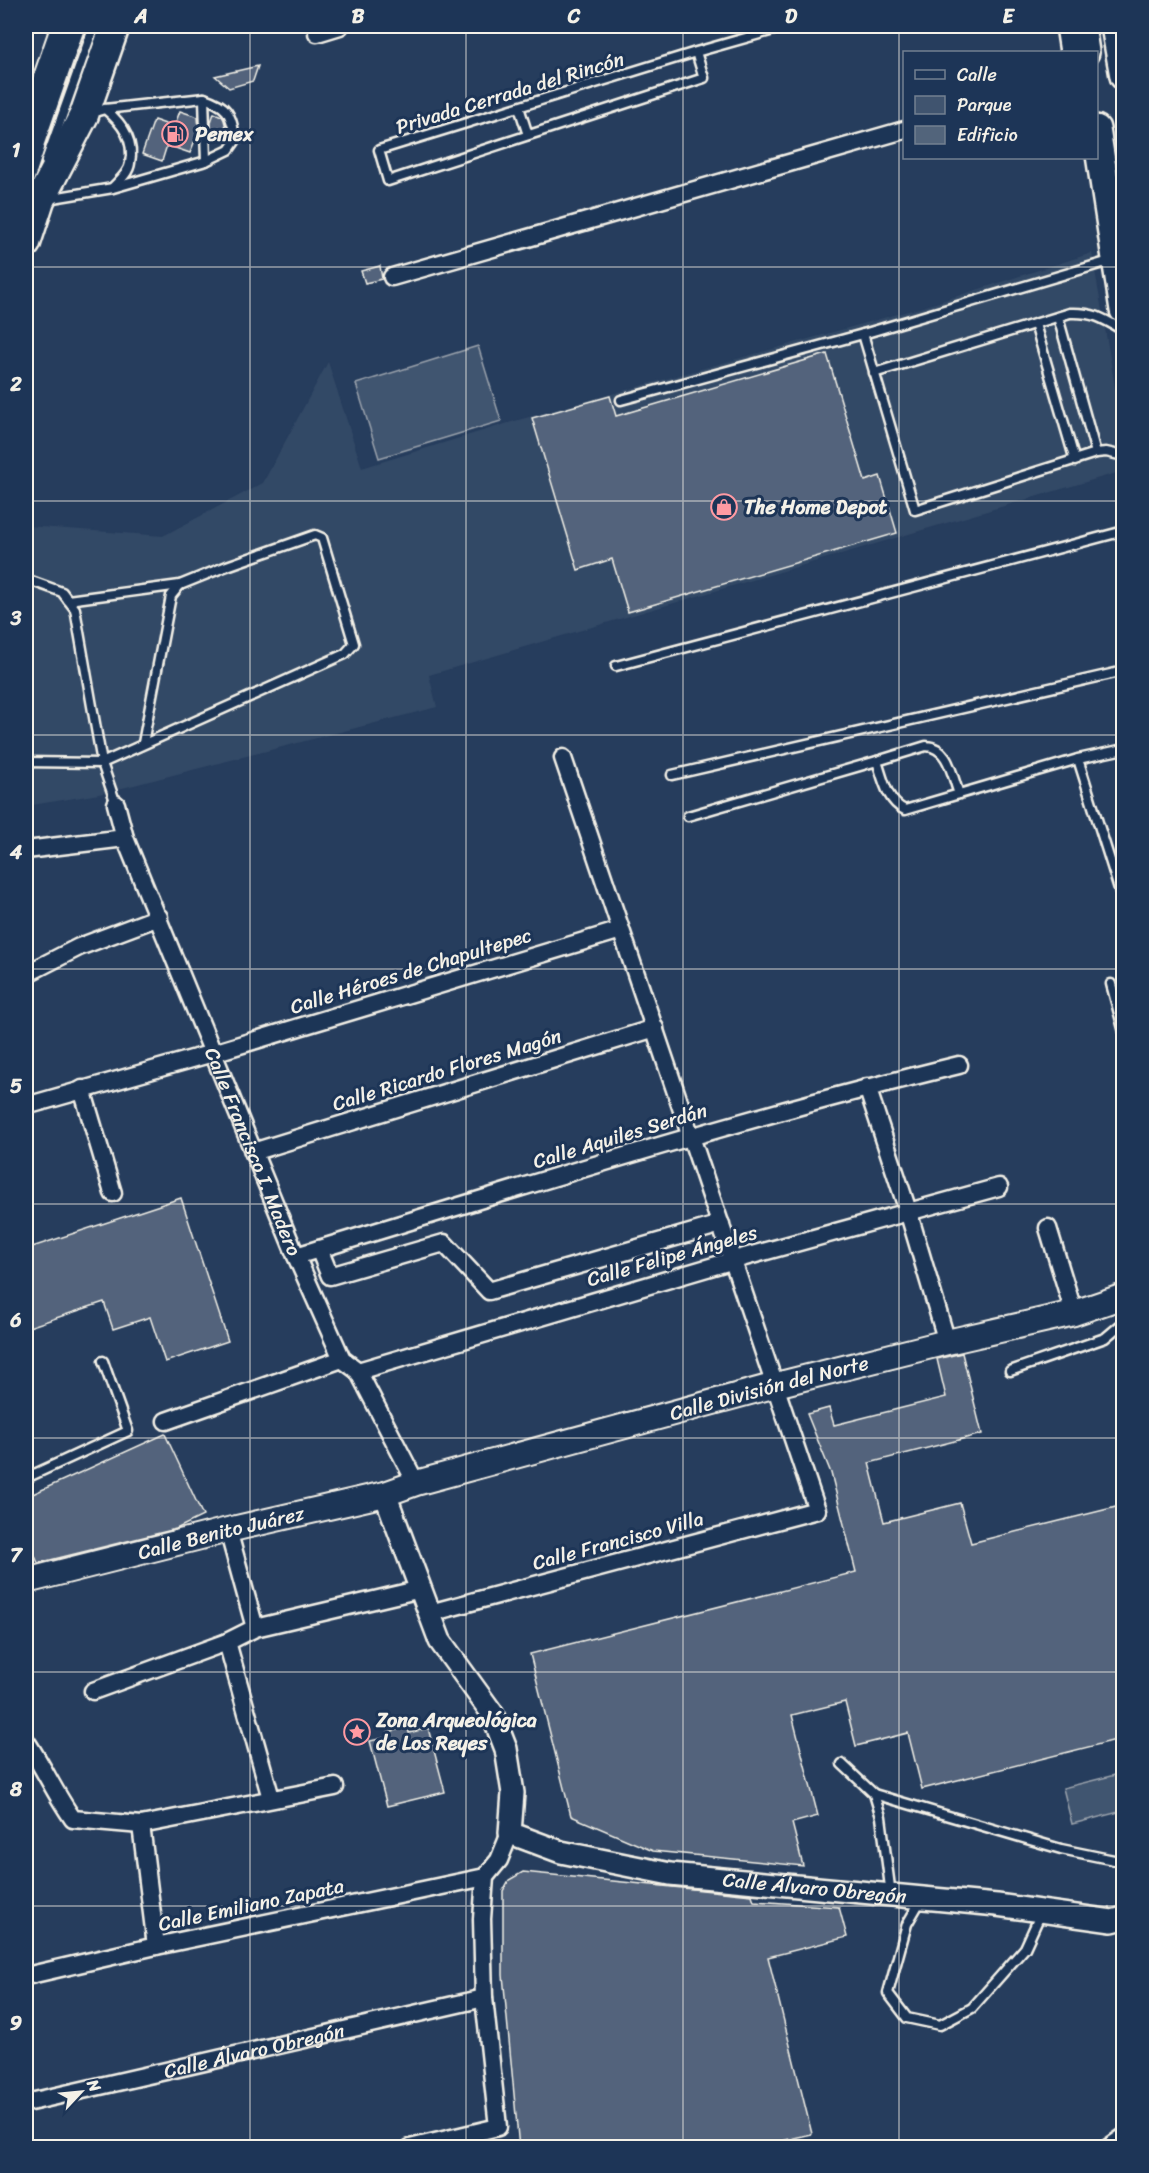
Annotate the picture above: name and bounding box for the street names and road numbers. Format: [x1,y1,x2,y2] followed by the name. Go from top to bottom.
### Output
[392,42,629,144] street label: Privada Cerrada del Rincón
[286,918,536,1024] street label: Calle Héroes de Chapultepec
[328,1018,566,1122] street label: Calle Ricardo Flores Magón
[195,1042,312,1262] street label: Calle Francisco I. Madero
[529,1093,712,1179] street label: Calle Aquiles Serdán
[583,1215,762,1297] street label: Calle Felipe Ángeles
[666,1345,872,1431] street label: Calle División del Norte
[134,1495,308,1570] street label: Calle Benito Juárez
[528,1501,708,1581] street label: Calle Francisco Villa
[721,1862,908,1914] street label: Calle Álvaro Obregón
[155,1868,347,1942] street label: Calle Emiliano Zapata
[160,2013,348,2088] street label: Calle Álvaro Obregón

